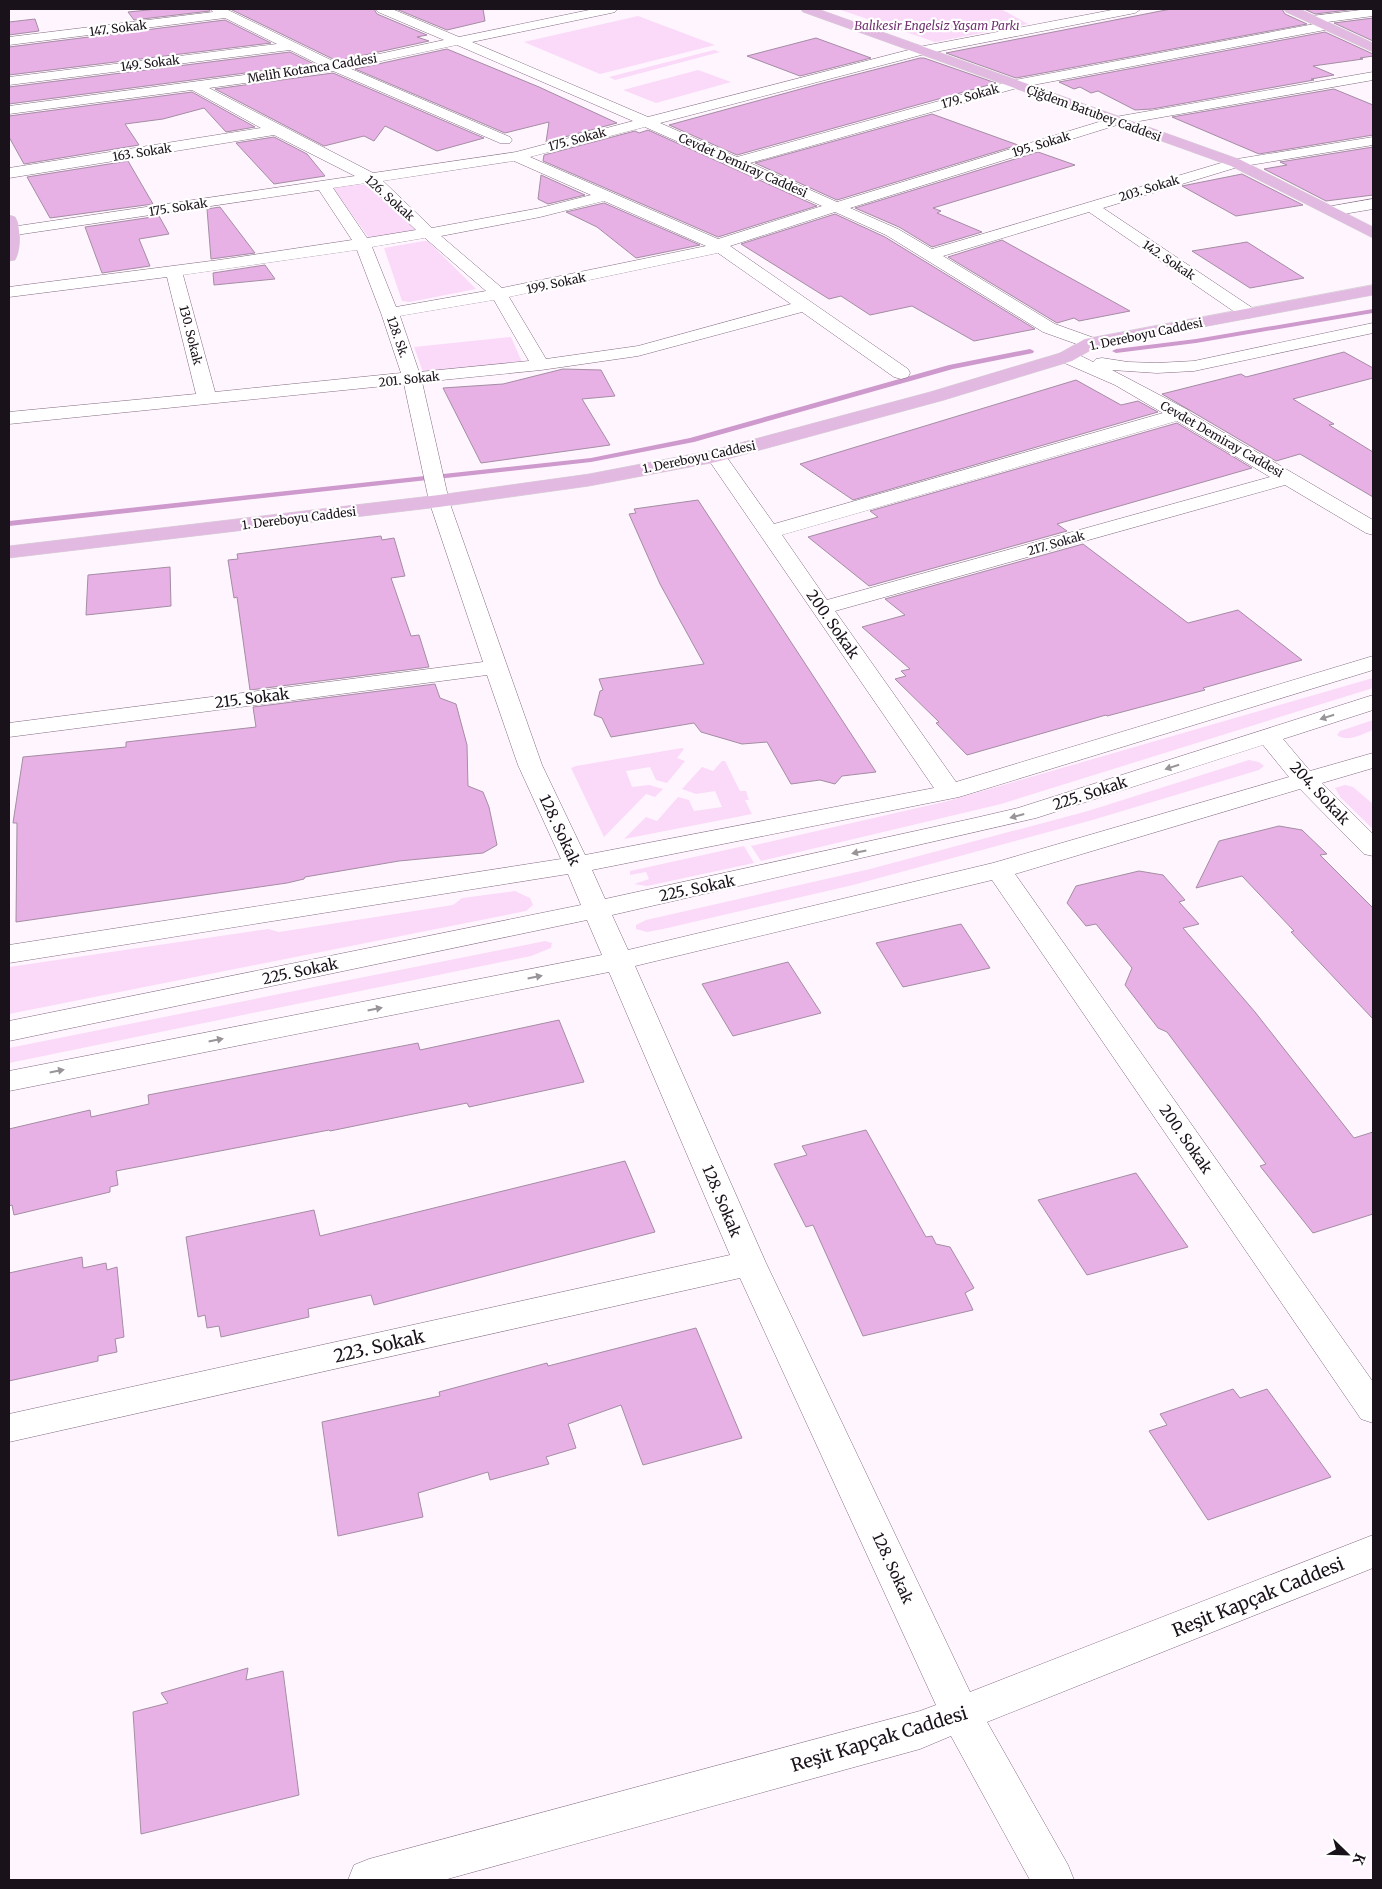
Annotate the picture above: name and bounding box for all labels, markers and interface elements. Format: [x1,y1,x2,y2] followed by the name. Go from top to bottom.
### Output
[88,17,148,39] street label: 147. Sokak
[854,18,1020,33] park label: Balıkesir Engelsiz Yaşam Parkı
[246,50,378,86] street label: Melih Kotanca Caddesi
[120,52,181,74] street label: 149. Sokak
[939,80,1001,111] street label: 179. Sokak
[1025,82,1163,144] street label: Çiğdem Batubey Caddesi
[546,124,608,154] street label: 175. Sokak
[1010,128,1072,160] street label: 195. Sokak
[676,130,810,200] street label: Cevdet Demiray Caddesi
[111,140,173,164] street label: 163. Sokak
[362,172,418,224] street label: 126. Sokak
[1117,172,1181,204] street label: 203. Sokak
[148,195,209,219] street label: 175. Sokak
[1140,237,1199,283] street label: 142. Sokak
[525,269,587,297] street label: 199. Sokak
[176,304,206,367] street label: 130. Sokak
[384,314,412,360] street label: 128. Sk.
[1088,315,1204,353] street label: 1. Dereboyu Caddesi
[378,368,441,390] street label: 201. Sokak
[1158,398,1286,480] street label: Cevdet Demiray Caddesi
[641,438,757,476] street label: 1. Dereboyu Caddesi
[241,504,357,532] street label: 1. Dereboyu Caddesi
[1026,528,1087,558] street label: 217. Sokak
[802,586,864,662] street label: 200. Sokak
[214,684,291,712] street label: 215. Sokak
[1319,713,1334,721] one-way arrow
[1286,758,1354,829] street label: 204. Sokak
[1165,763,1180,771] one-way arrow
[1050,772,1130,814] street label: 225. Sokak
[535,791,585,869] street label: 128. Sokak
[1010,812,1025,820] one-way arrow
[851,848,866,856] one-way arrow
[657,871,737,905] street label: 225. Sokak
[260,954,340,988] street label: 225. Sokak
[527,973,543,981] one-way arrow
[368,1004,384,1012] one-way arrow
[208,1036,224,1044] one-way arrow
[49,1067,65,1075] one-way arrow
[1155,1101,1217,1177] street label: 200. Sokak
[698,1162,746,1240] street label: 128. Sokak
[331,1324,427,1368] street label: 223. Sokak
[868,1529,918,1607] street label: 128. Sokak
[1169,1552,1347,1642] street label: Reşit Kapçak Caddesi
[788,1701,970,1777] street label: Reşit Kapçak Caddesi
[1322,1829,1372,1879] north arrow
[1348,1851,1369,1868] text: K

